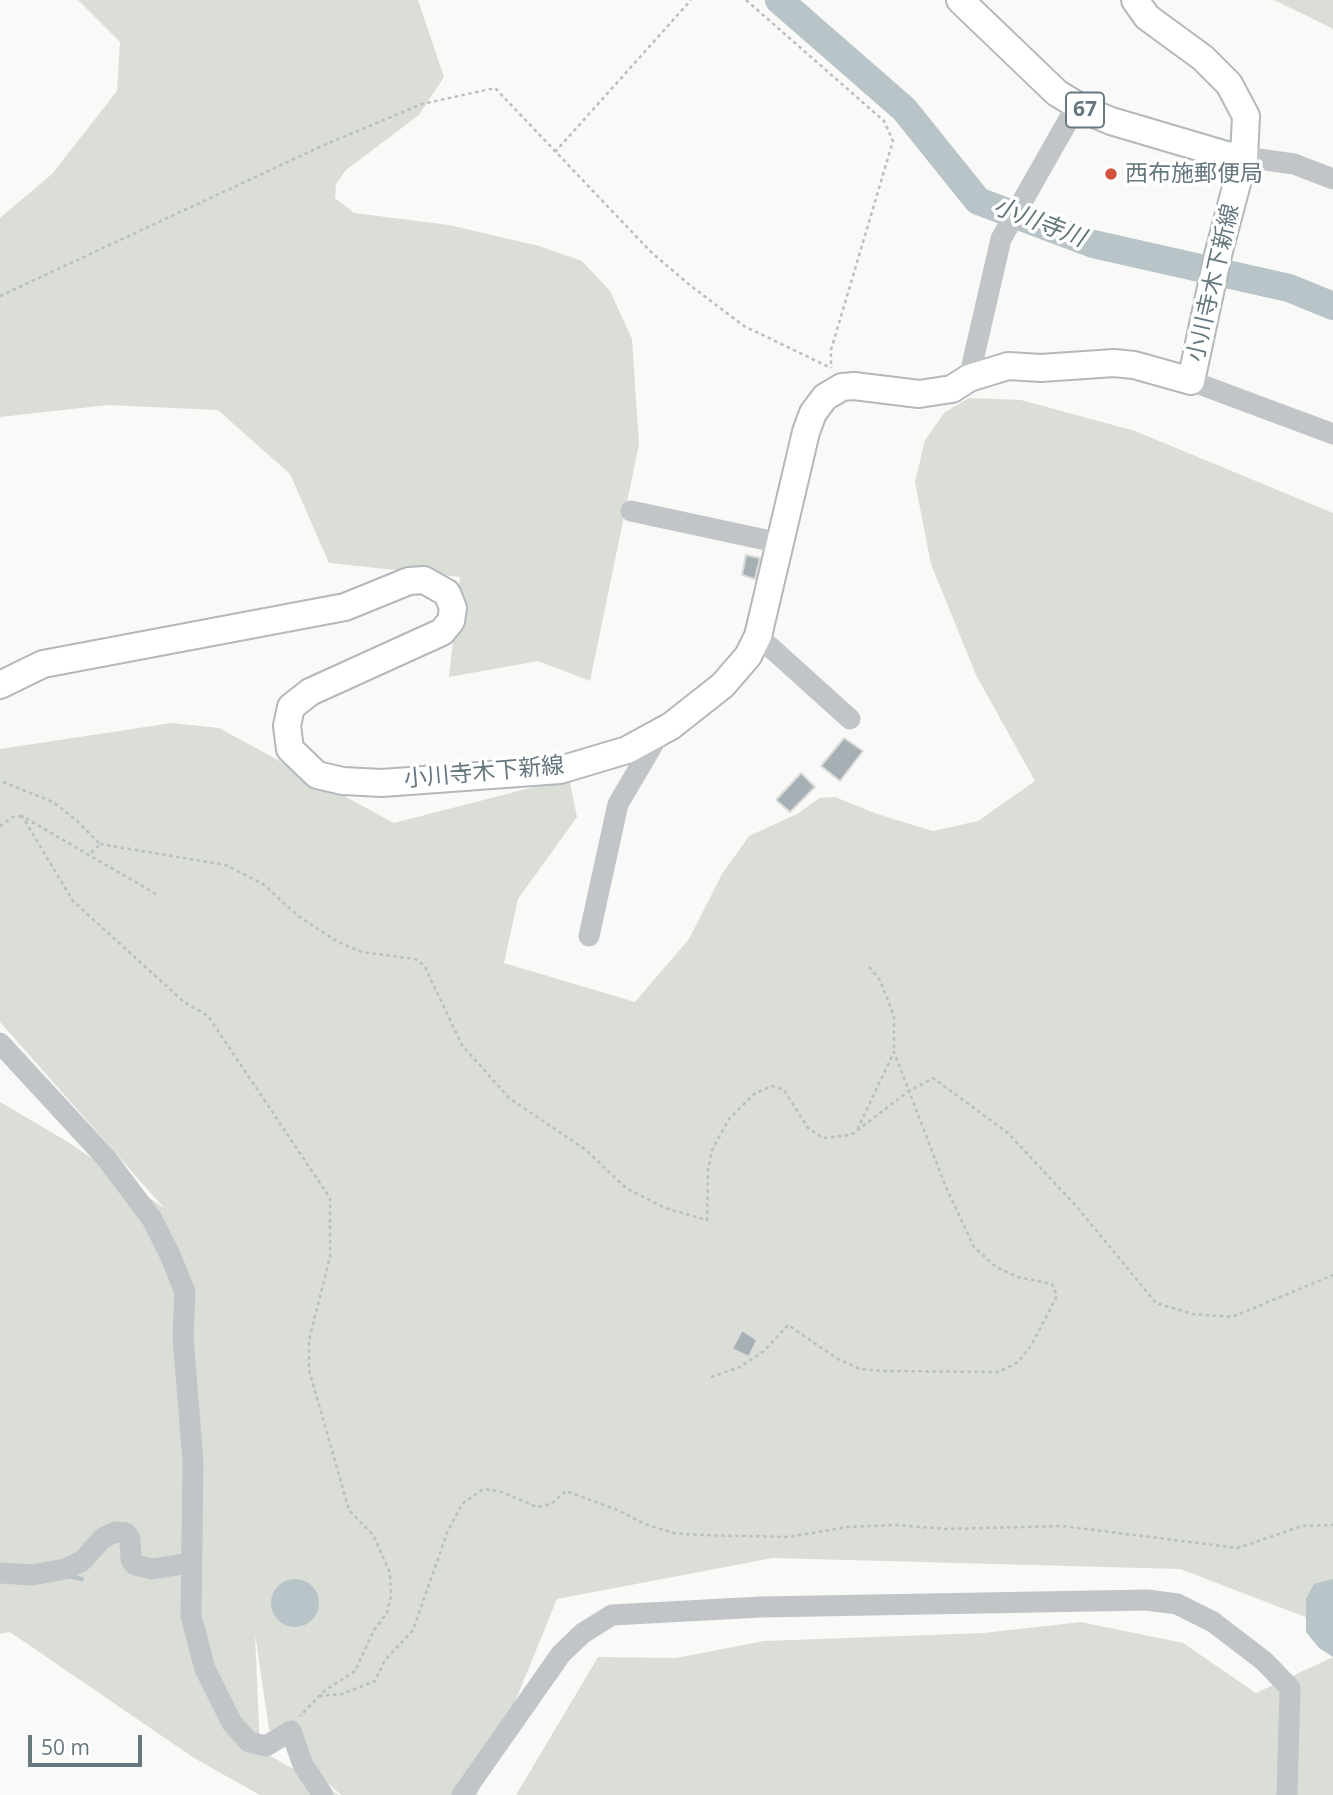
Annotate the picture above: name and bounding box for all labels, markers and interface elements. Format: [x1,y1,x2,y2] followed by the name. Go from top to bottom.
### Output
[1066,92,1104,128] road number: 67
[1125,160,1263,188] place label: 西布施郵便局
[1103,166,1119,182] marker: 西布施郵便局
[989,192,1089,254] water label: 小川寺川
[1182,201,1246,365] street label: 小川寺木下新線
[403,752,565,794] street label: 小川寺木下新線
[32,1722,145,1766] scale bar
[41,1733,90,1761] text: 50 m

